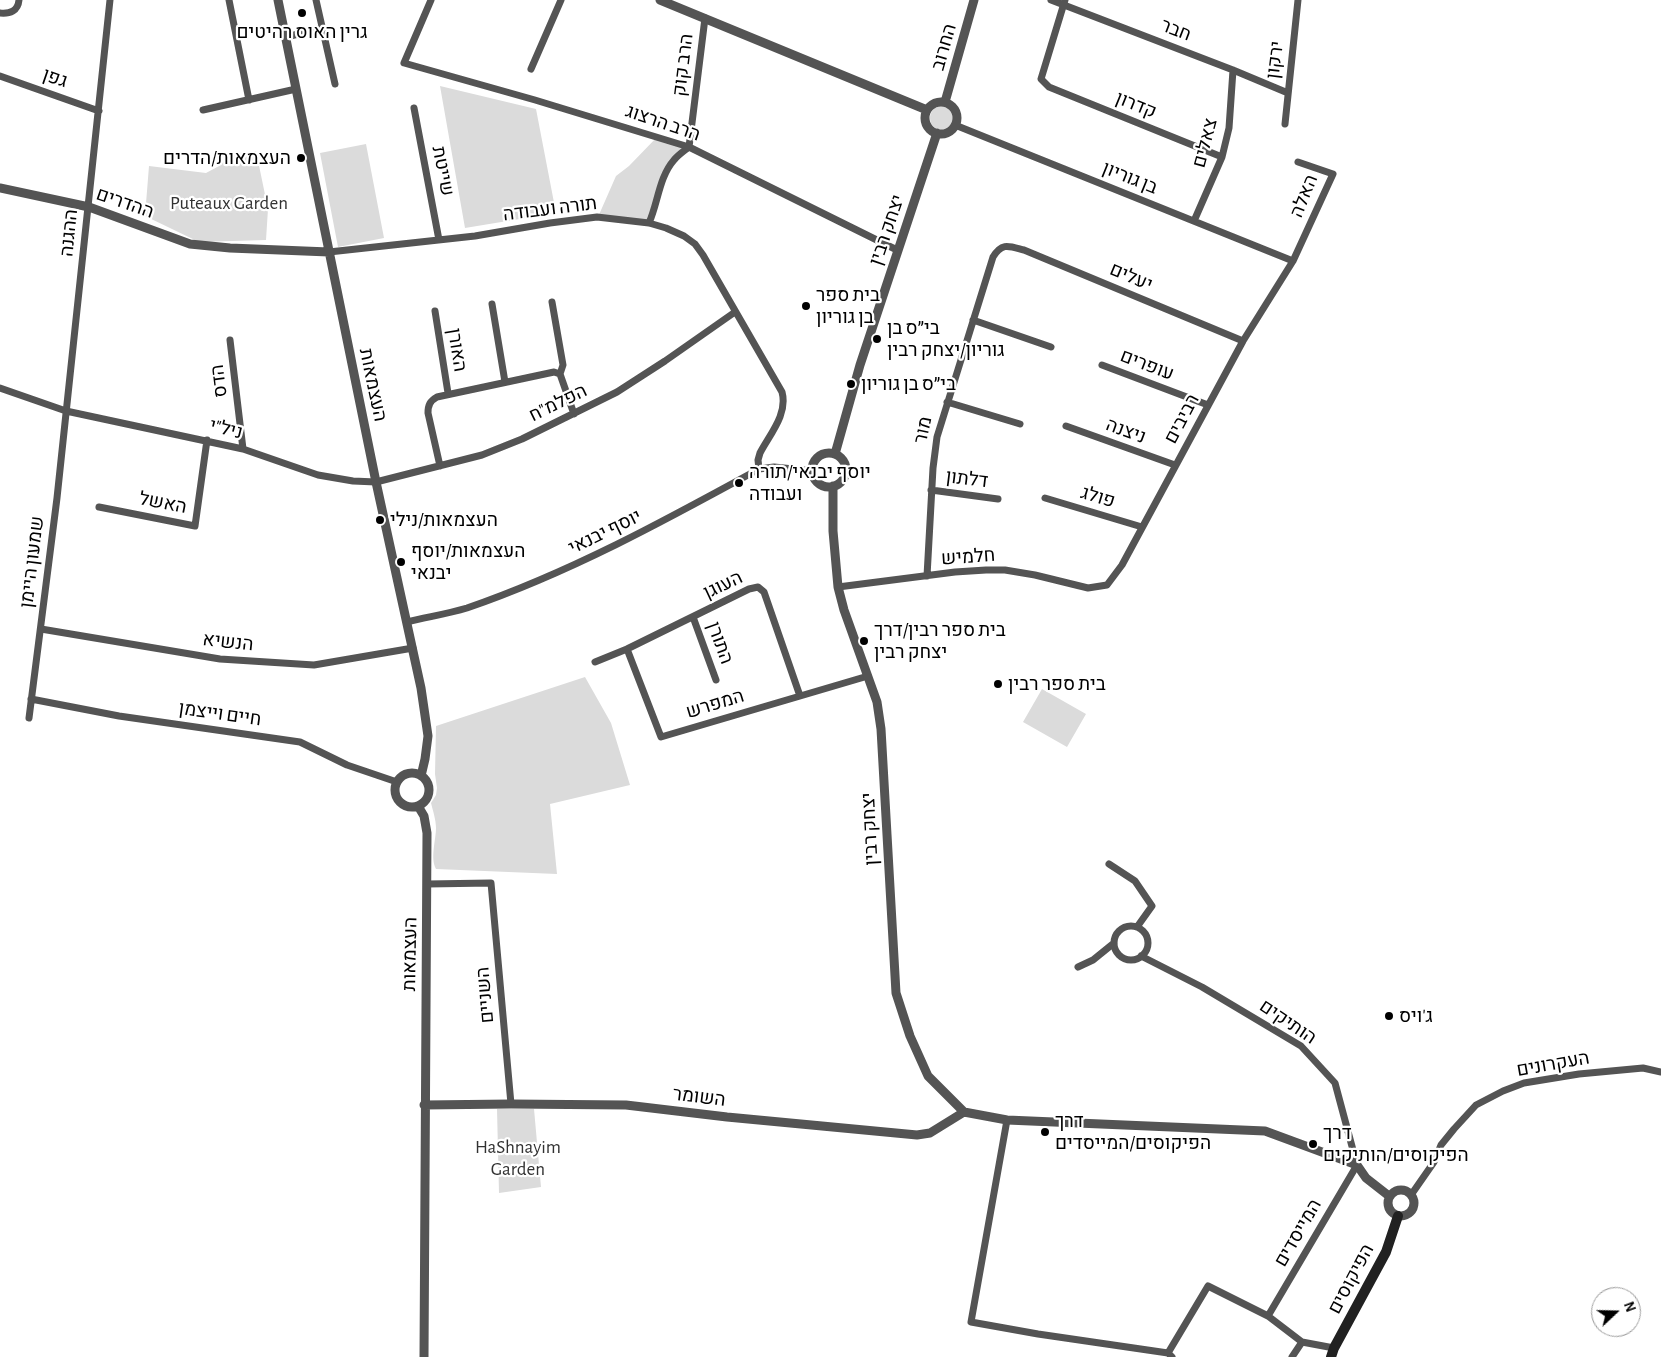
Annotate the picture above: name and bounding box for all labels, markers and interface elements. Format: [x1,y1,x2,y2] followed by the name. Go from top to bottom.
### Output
[296,7,308,19] marker: גרין האוס רהיטים
[1158,14,1194,46] street label: חבר
[237,21,367,43] place label: גרין האוס רהיטים
[926,21,962,73] street label: החרוב
[668,32,698,98] street label: הרב קוק
[1261,40,1289,80] street label: ירקון
[40,63,70,93] street label: גפן
[1112,87,1160,123] street label: קדרון
[623,100,703,146] street label: הרב הרצוג
[1188,116,1222,170] street label: צאלים
[427,144,459,198] street label: שייטת
[163,147,291,169] place label: העצמאות/הדרים
[295,152,307,164] marker: העצמאות/הדרים
[1099,157,1161,199] street label: בן גוריון
[1285,171,1323,221] street label: האלה
[93,183,157,223] street label: ההדרים
[170,192,288,214] park label: Puteaux Garden
[502,192,598,226] street label: תורה ועבודה
[864,192,910,268] street label: יצחק רבין
[55,208,83,258] street label: ההגנה
[1106,258,1156,296] street label: יעלים
[816,284,880,328] place label: בית ספר בן גוריון
[800,300,812,312] marker: בית ספר בן גוריון
[887,317,1005,361] place label: בי״ס בן גוריון/יצחק רבין
[442,327,472,373] street label: האורן
[871,333,883,345] marker: בי״ס בן גוריון/יצחק רבין
[1117,344,1177,386] street label: עופרים
[354,346,392,424] street label: העצמאות
[206,363,232,399] street label: הדס
[861,373,956,395] place label: בי״ס בן גוריון
[845,378,857,390] marker: בי״ס בן גוריון
[525,379,591,427] street label: הפלמ"ח
[1160,390,1204,448] street label: רביבים
[1103,413,1149,449] street label: ניצנה
[207,414,245,444] street label: ניל"י
[909,414,937,446] street label: מור
[749,461,871,505] place label: יוסף יבנאי/תורה ועבודה
[944,465,990,493] street label: דלתון
[733,477,745,489] marker: יוסף יבנאי/תורה ועבודה
[1078,481,1118,513] street label: פולג
[137,487,189,519] street label: האשל
[565,505,645,559] street label: יוסף יבנאי
[390,509,498,531] place label: העצמאות/נילי
[374,514,386,526] marker: העצמאות/נילי
[15,515,49,609] street label: שמעון היימן
[411,540,525,584] place label: העצמאות/יוסף יבנאי
[940,544,996,570] street label: חלמיש
[395,556,407,568] marker: העצמאות/יוסף יבנאי
[700,566,746,604] street label: העוגן
[702,619,738,667] street label: התורן
[874,619,1006,663] place label: בית ספר רבין/דרך יצחק רבין
[201,628,255,656] street label: הנשיא
[858,635,870,647] marker: בית ספר רבין/דרך יצחק רבין
[1008,673,1106,695] place label: בית ספר רבין
[992,678,1004,690] marker: בית ספר רבין
[683,684,747,724] street label: המפרש
[177,697,263,731] street label: חיים וייצמן
[857,792,883,866] street label: יצחק רבין
[398,917,422,991] street label: העצמאות
[471,966,499,1024] street label: השניים
[1255,995,1321,1049] street label: הותיקים
[1399,1005,1433,1027] place label: ג'ויס
[1383,1010,1395,1022] marker: ג'ויס
[1515,1046,1591,1082] street label: העקרונים
[671,1082,727,1112] street label: השומר
[1055,1110,1211,1154] place label: דרך הפיקוסים/המייסדים
[1323,1122,1469,1166] place label: דרך הפיקוסים/הותיקים
[1039,1126,1051,1138] marker: דרך הפיקוסים/המייסדים
[475,1136,561,1180] park label: HaShnayim Garden
[1307,1138,1319,1150] marker: דרך הפיקוסים/הותיקים
[1270,1195,1326,1271] street label: המייסדים
[1323,1240,1379,1318] street label: הפיקוסים
[1591,1287,1641,1337] north arrow
[1621,1300,1637,1314] text: N

